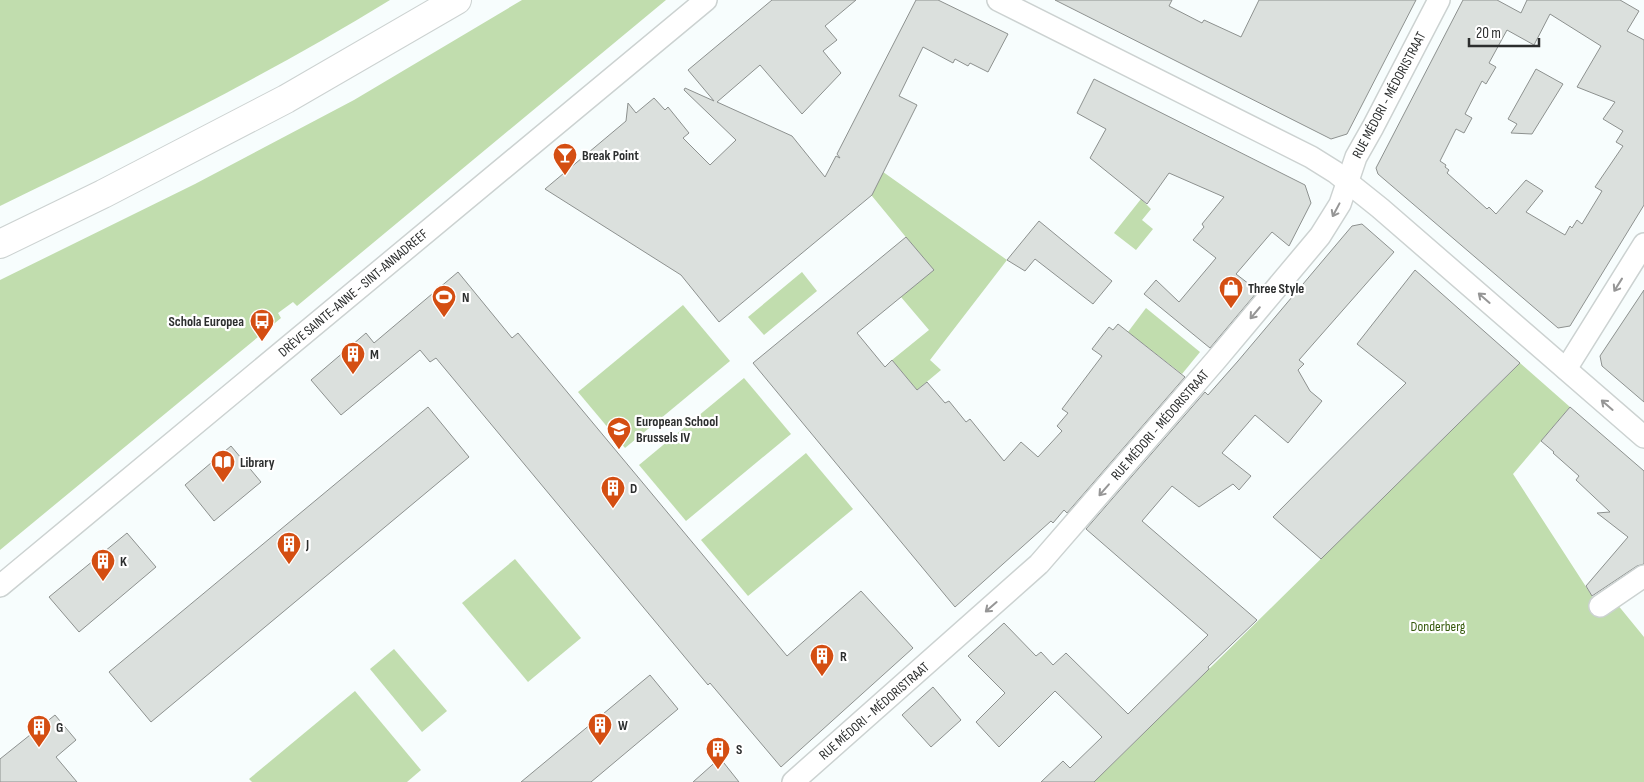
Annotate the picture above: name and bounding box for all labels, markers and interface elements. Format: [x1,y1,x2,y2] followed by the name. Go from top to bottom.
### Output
[1469,15,1539,47] scale bar
[1476,24,1501,43] text: 20 m
[1349,29,1430,161] street label: RUE MÉDORI - MÉDORISTRAAT
[552,142,578,176] bar icon: Break Point
[582,147,639,164] place label: Break Point
[1331,203,1341,218] one-way arrow
[275,225,432,361] street label: DRÈVE SAINTE-ANNE - SINT-ANNADREEF
[1218,275,1244,309] shop icon: Three Style
[1613,278,1623,292] one-way arrow
[1248,280,1304,297] place label: Three Style
[431,284,457,318] sports icon: N
[462,289,469,306] place label: N
[1478,293,1491,304] one-way arrow
[1249,307,1260,320] one-way arrow
[249,308,275,342] bus stop icon: Schola Europea
[168,313,244,330] place label: Schola Europea
[340,341,366,375] building icon: M
[370,346,379,363] place label: M
[1107,366,1213,484] street label: RUE MÉDORI - MÉDORISTRAAT
[1601,399,1614,410] one-way arrow
[636,413,718,446] place label: European School Brussels IV
[606,416,632,450] school or university icon: European School Brussels IV
[210,449,236,483] library icon: Library
[240,454,275,471] place label: Library
[600,475,626,509] building icon: D
[630,480,637,497] place label: D
[1098,484,1109,497] one-way arrow
[276,531,302,565] building icon: J
[305,536,309,553] place label: J
[90,548,116,582] building icon: K
[120,553,127,570] place label: K
[985,601,998,612] one-way arrow
[1411,618,1466,635] park label: Donderberg
[809,643,835,677] building icon: R
[840,648,847,665] place label: R
[815,658,933,764] street label: RUE MÉDORI - MÉDORISTRAAT
[587,712,613,746] building icon: W
[26,714,52,748] building icon: G
[618,717,628,734] place label: W
[56,719,63,736] place label: G
[705,736,731,770] building icon: S
[736,741,742,758] place label: S

